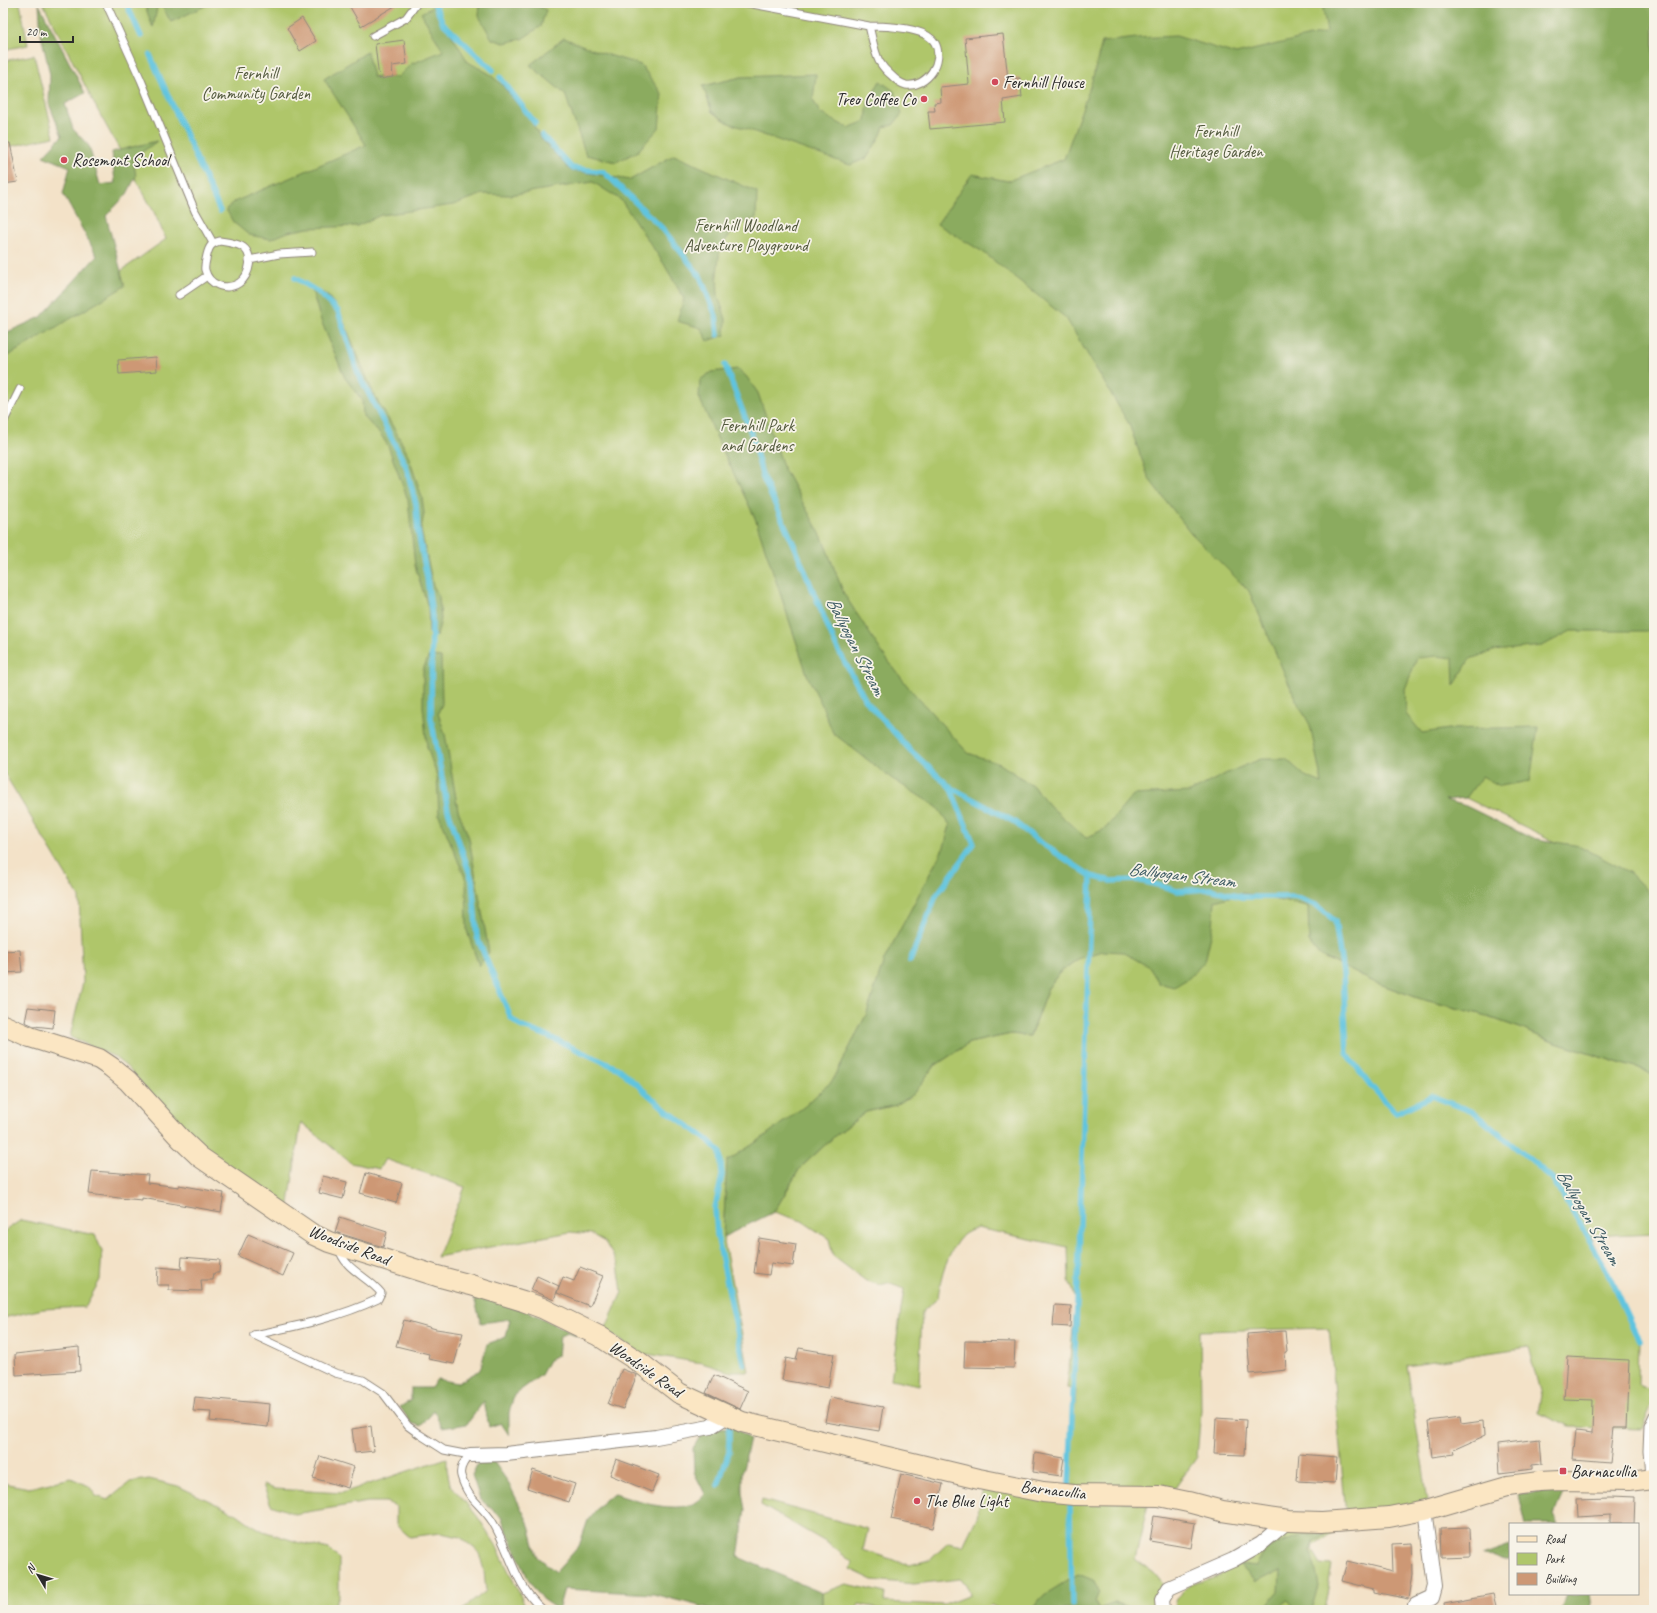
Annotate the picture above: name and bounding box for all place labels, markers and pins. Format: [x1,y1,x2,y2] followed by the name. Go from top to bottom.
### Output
[1003,72,1085,93] place label: Fernhill House
[990,77,1000,87] marker: Fernhill House
[836,89,917,110] place label: Treo Coffee Co
[919,94,929,104] marker: Treo Coffee Co
[72,150,172,171] place label: Rosemont School
[59,155,69,165] marker: Rosemont School
[1571,1461,1637,1482] place label: Barnacullia
[1558,1466,1568,1476] marker: Barnacullia
[925,1491,1011,1512] place label: The Blue Light
[912,1496,922,1506] marker: The Blue Light

